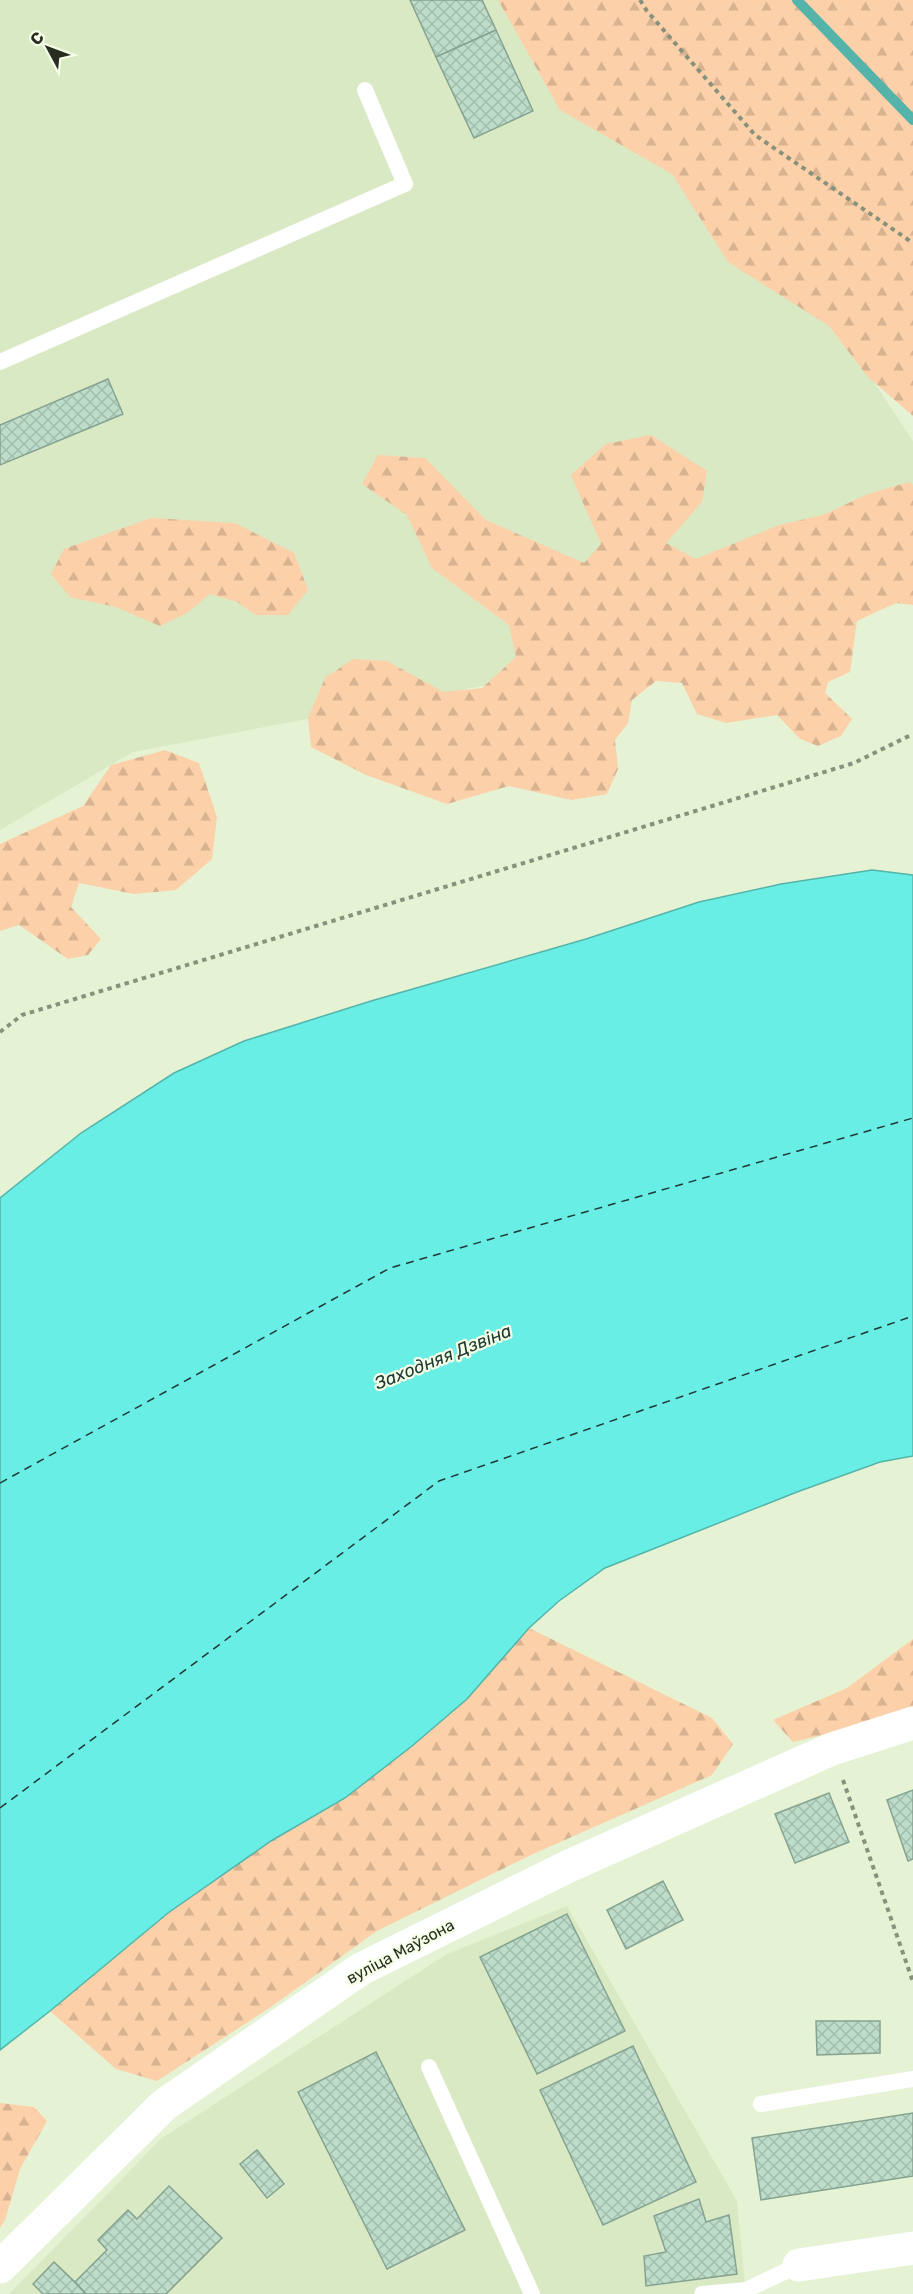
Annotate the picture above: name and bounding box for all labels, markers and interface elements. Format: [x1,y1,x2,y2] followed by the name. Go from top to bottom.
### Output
[18,18,78,78] north arrow
[26,28,48,49] text: С
[371,1319,515,1395] water label: Заходняя Дзвіна
[343,1915,457,1988] street label: вуліца Маўзона

